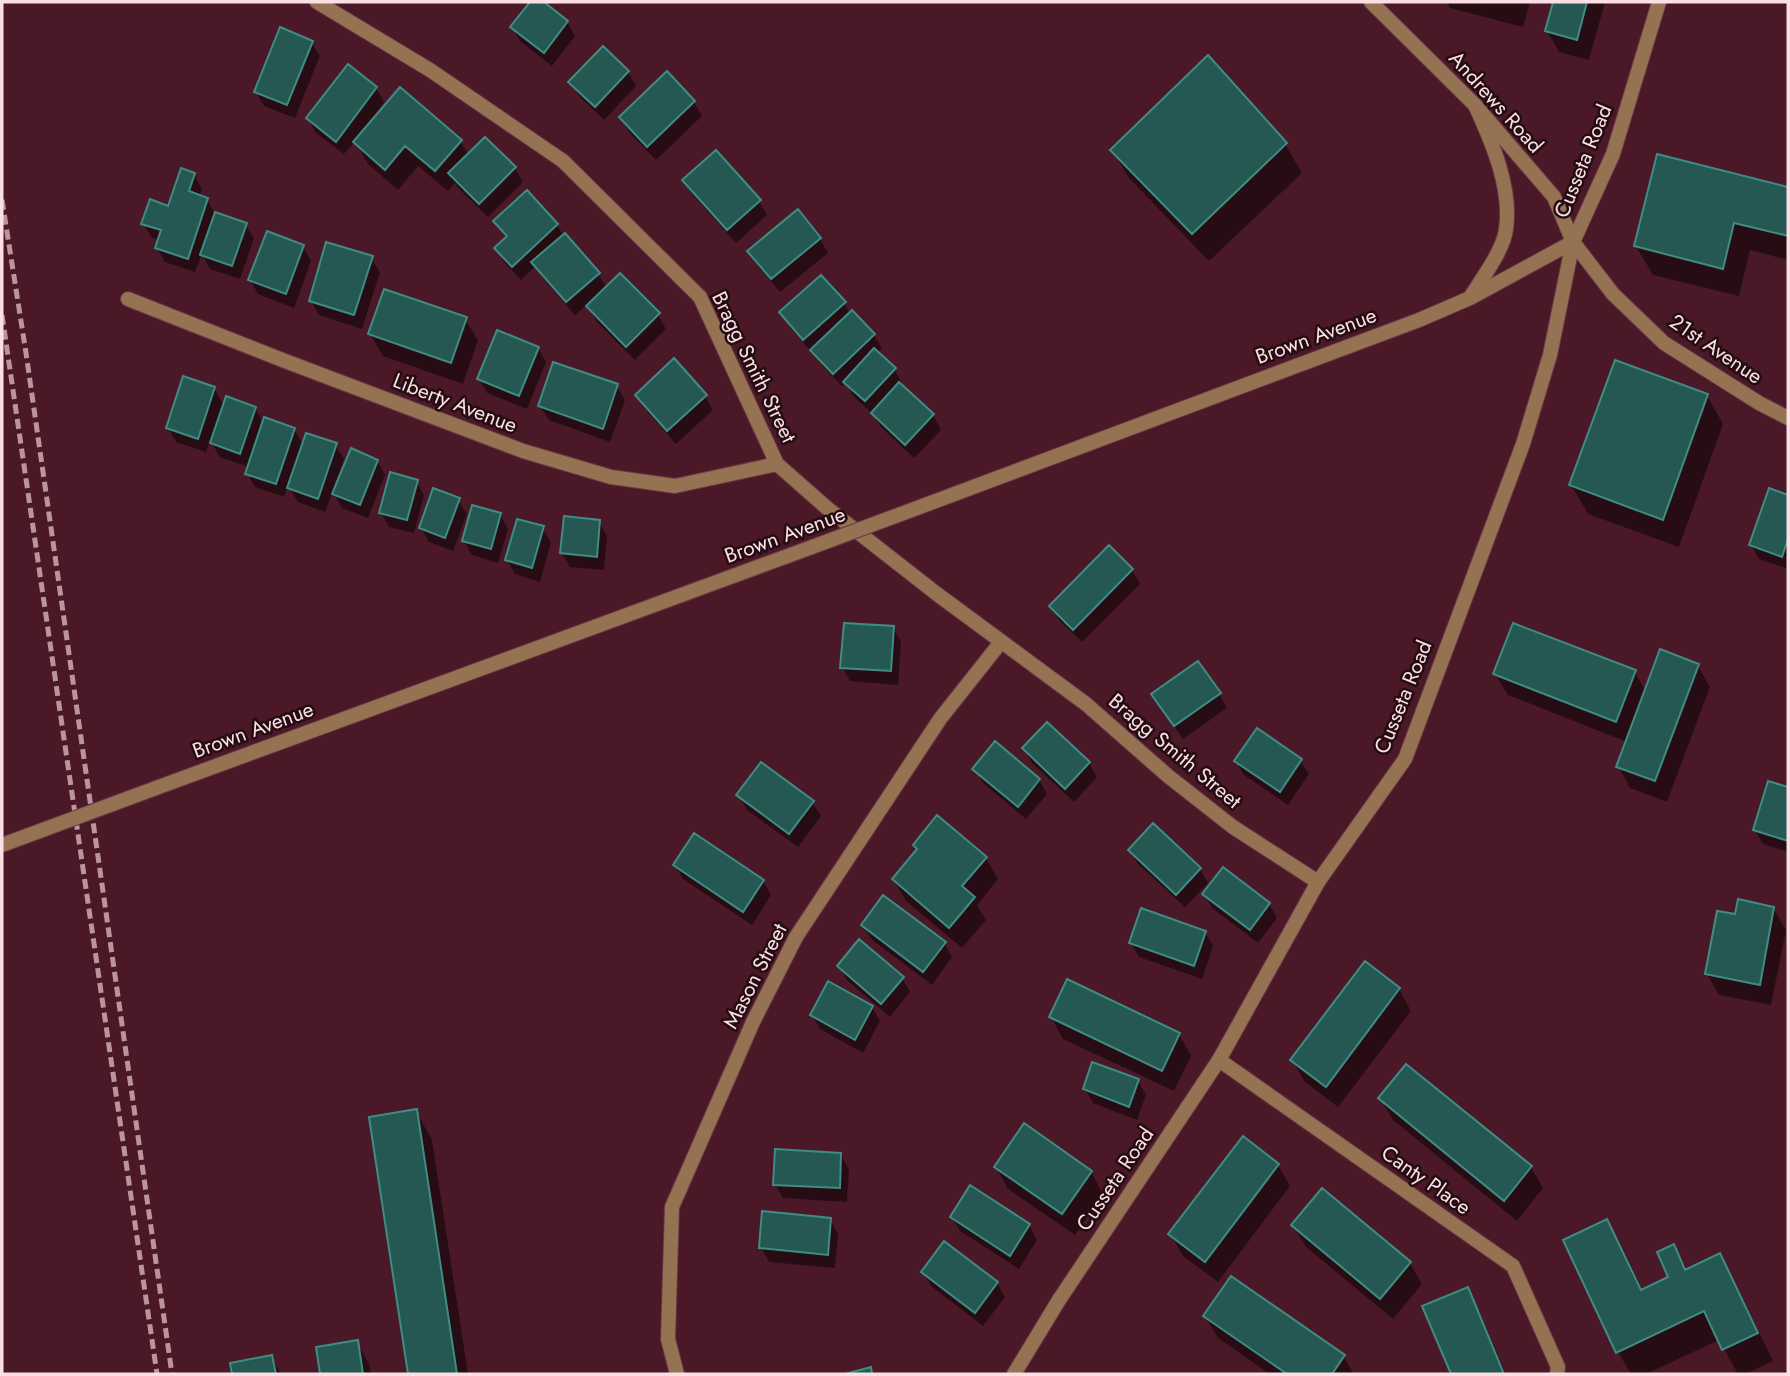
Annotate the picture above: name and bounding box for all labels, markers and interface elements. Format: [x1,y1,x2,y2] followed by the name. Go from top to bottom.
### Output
[1442,44,1550,160] street label: Andrews Road
[1547,100,1619,222] street label: Cusseta Road
[704,286,804,448] street label: Bragg Smith Street
[1251,300,1381,372] street label: Brown Avenue
[1663,307,1769,391] street label: 21st Avenue
[389,366,522,441] street label: Liberty Avenue
[720,499,850,571] street label: Brown Avenue
[1367,636,1439,758] street label: Cusseta Road
[1102,686,1248,816] street label: Bragg Smith Street
[188,694,318,766] street label: Brown Avenue
[716,918,794,1034] street label: Mason Street
[1069,1121,1161,1237] street label: Cusseta Road
[1375,1138,1477,1222] street label: Canty Place

